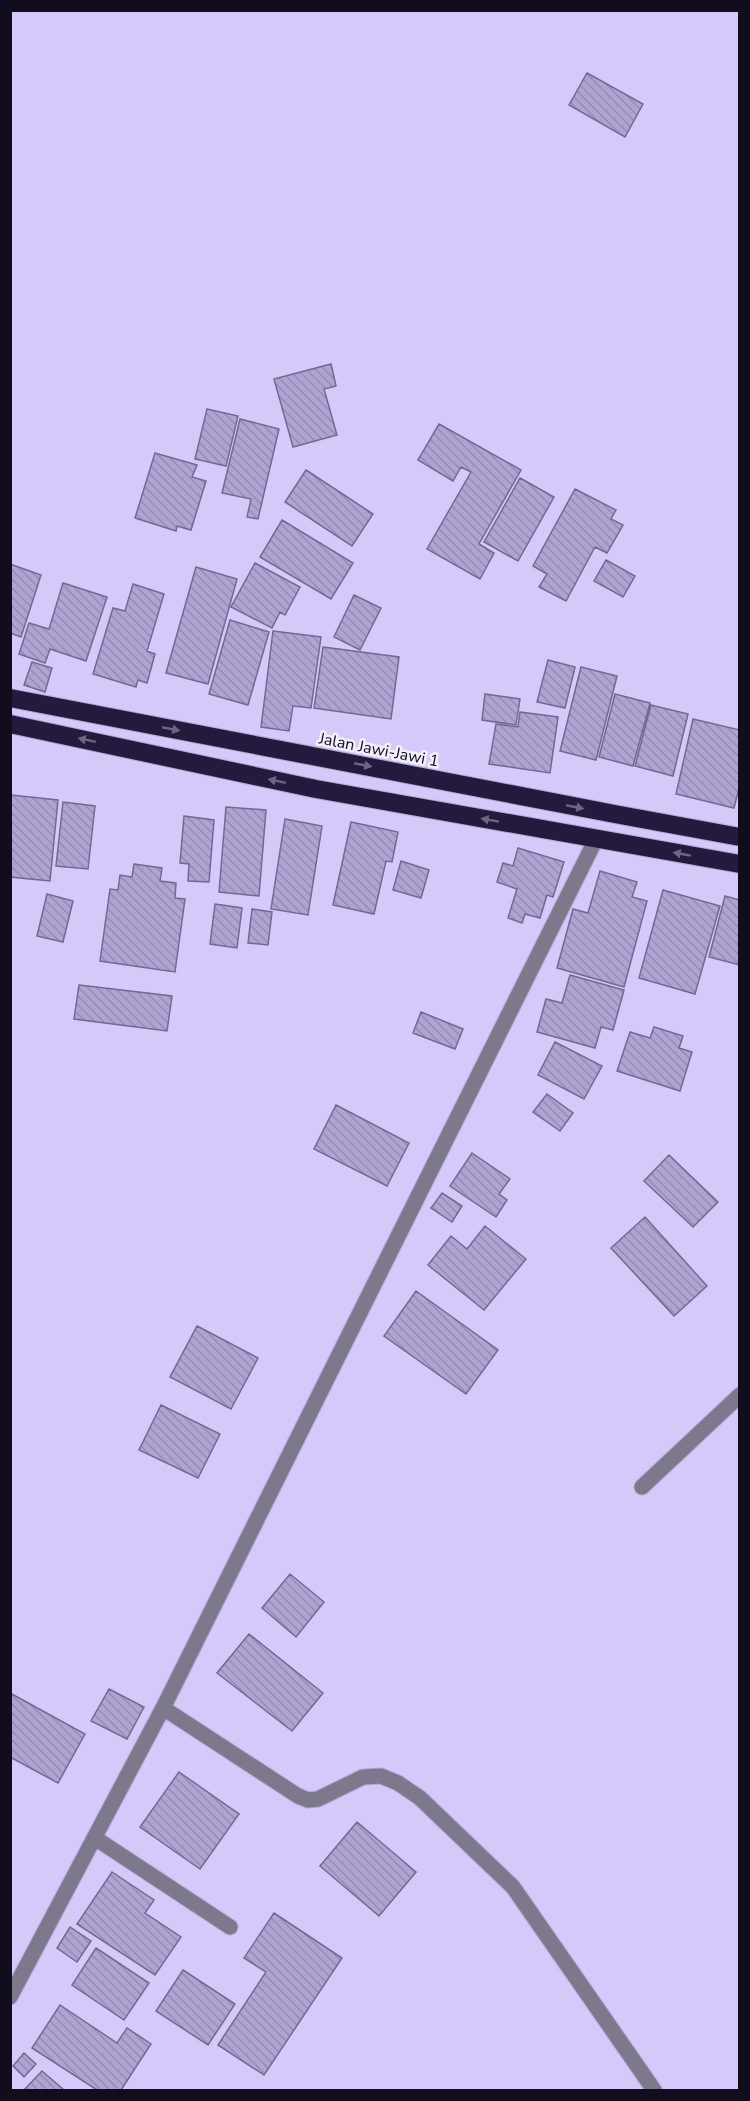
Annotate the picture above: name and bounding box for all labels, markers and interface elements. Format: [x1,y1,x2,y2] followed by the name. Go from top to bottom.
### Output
[162,725,181,734] one-way arrow
[316,727,441,772] street label: Jalan Jawi-Jawi 1
[77,735,96,744] one-way arrow
[353,761,372,770] one-way arrow
[268,776,287,785] one-way arrow
[565,803,584,812] one-way arrow
[480,815,499,824] one-way arrow
[672,849,691,858] one-way arrow

